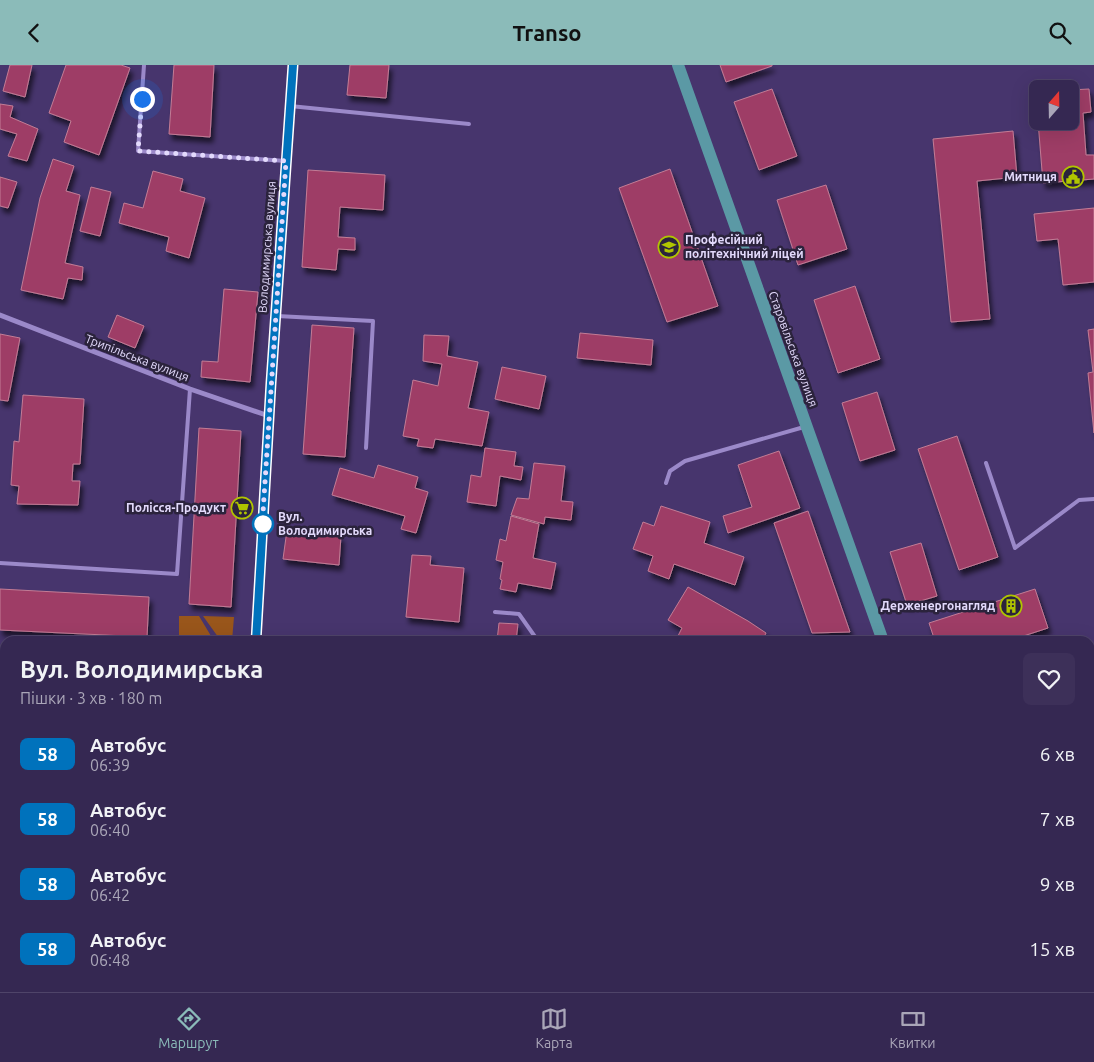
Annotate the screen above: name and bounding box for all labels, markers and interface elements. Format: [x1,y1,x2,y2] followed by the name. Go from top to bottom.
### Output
[20,19,48,47] icon: back
[1046,19,1074,47] icon: search
[512,20,582,45] text: Transo
[1029,80,1079,130] north arrow
[1029,80,1079,130] map controls
[130,87,155,112] your location
[1061,165,1085,189] public building icon: Митниця
[1004,170,1057,183] place label: Митниця
[255,181,278,313] street label: Володимирська вулиця
[685,233,804,260] place label: Професійний політехнічний ліцей
[657,235,681,259] school or university icon: Професійний політехнічний ліцей
[766,289,820,408] street label: Старовільська вулиця
[83,332,191,383] street label: Трипільська вулиця
[230,496,254,520] supermarket icon: Полісся-Продукт
[126,501,226,514] place label: Полісся-Продукт
[278,510,372,537] place label: Вул. Володимирська
[252,513,274,535] marker: Вул. Володимирська
[999,594,1023,618] building icon: Держенергонагляд
[881,599,995,612] place label: Держенергонагляд
[1023,653,1075,705] button: heart
[20,656,263,683] text: Вул. Володимирська
[20,689,162,707] text: Пішки · 3 хв · 180 m
[90,734,166,756] text: Автобус
[1040,743,1075,765] text: 6 хв
[37,744,58,764] text: 58
[90,756,130,774] text: 06:39
[90,799,166,821] text: Автобус
[1040,808,1075,830] text: 7 хв
[37,809,58,829] text: 58
[90,821,130,839] text: 06:40
[90,864,166,886] text: Автобус
[1040,873,1075,895] text: 9 хв
[37,874,58,894] text: 58
[90,886,130,904] text: 06:42
[90,929,166,951] text: Автобус
[1029,938,1075,960] text: 15 хв
[37,939,58,959] text: 58
[90,951,130,969] text: 06:48
[158,1005,219,1051] tab: Маршрут
[535,1005,573,1051] tab: Карта
[889,1005,936,1051] tab: Квитки

